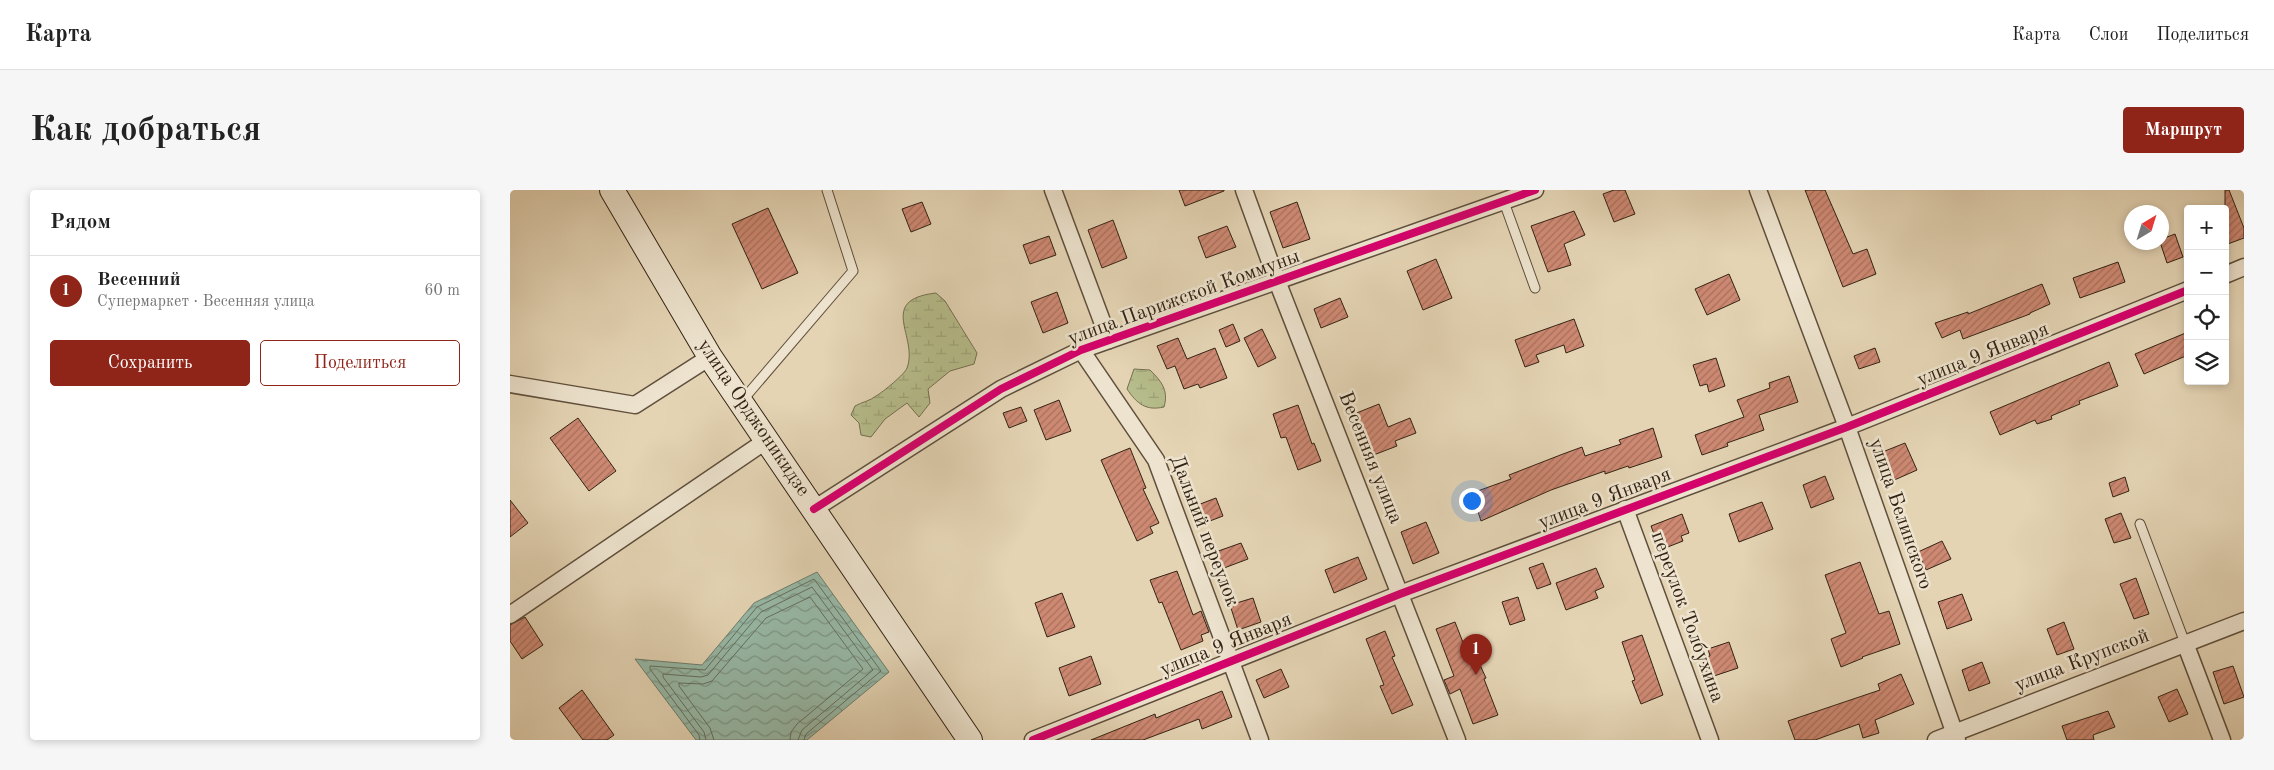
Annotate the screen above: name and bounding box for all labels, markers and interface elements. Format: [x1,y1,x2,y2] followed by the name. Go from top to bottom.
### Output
[25,23,92,47] text: Карта
[2012,26,2061,44] text: Карта
[2089,26,2128,44] text: Слои
[2156,26,2249,44] text: Поделиться
[2123,107,2244,153] button: Маршрут
[30,113,261,148] text: Как добраться
[2124,205,2169,250] north arrow
[2184,205,2229,385] map controls
[2184,205,2229,250] button: +
[50,212,111,233] text: Рядом
[1065,247,1303,349] street label: улица Парижской Коммуны
[2184,250,2229,295] button: −
[97,271,181,290] text: Весенний
[61,283,71,299] text: 1
[424,283,460,299] text: 60 m
[97,294,315,310] text: Супермаркет · Весенняя улица
[2184,295,2229,340] button: locate
[1914,319,2052,391] street label: улица 9 Января
[693,336,813,500] street label: улица Орджоникидзе
[50,340,250,386] button: Сохранить
[260,340,460,386] button: Поделиться
[2184,340,2229,385] button: layers
[1334,389,1406,527] street label: Весенняя улица
[1865,436,1935,592] street label: улица Белинского
[1166,453,1242,609] street label: Дальний переулок
[1536,465,1674,533] street label: улица 9 Января
[1459,488,1485,514] your location
[1647,529,1727,705] street label: переулок Толбухина
[1157,609,1295,681] street label: улица 9 Января
[2012,626,2152,696] street label: улица Крупской
[1460,634,1492,675] pin: 1

